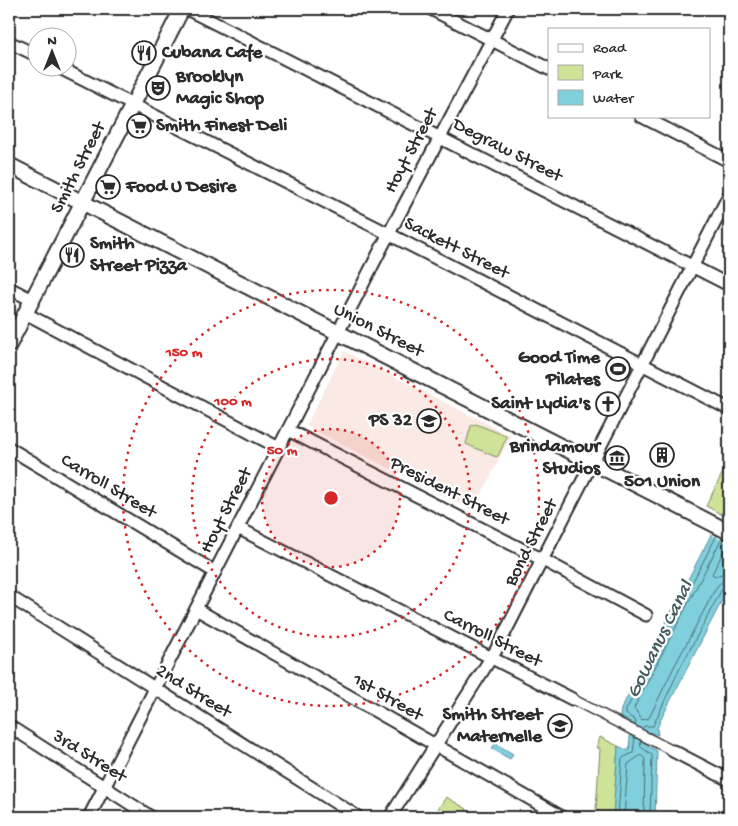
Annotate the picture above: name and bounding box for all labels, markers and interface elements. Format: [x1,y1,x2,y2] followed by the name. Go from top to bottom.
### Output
[28,28,78,78] north arrow
[548,28,710,118] legend
[47,33,57,50] text: N
[131,40,157,66] restaurant icon: Cubana Cafe
[593,40,627,58] text: Road
[161,42,264,65] place label: Cubana Cafe
[175,66,264,111] place label: Brooklyn Magic Shop
[592,66,623,84] text: Park
[145,75,171,101] theatre icon: Brooklyn Magic Shop
[593,90,635,108] text: Water
[380,103,445,197] street label: Hoyt Street
[126,113,152,139] supermarket icon: Smith Finest Deli
[446,113,568,190] street label: Degraw Street
[156,115,287,138] place label: Smith Finest Deli
[46,116,113,218] street label: Smith Street
[95,174,121,200] supermarket icon: Food U Desire
[125,176,238,199] place label: Food U Desire
[400,213,514,286] street label: Sackett Street
[90,233,189,278] place label: Smith Street Pizza
[59,242,85,268] restaurant icon: Smith Street Pizza
[329,298,429,365] street label: Union Street
[165,344,203,362] text: 150 m
[518,347,601,392] place label: Good Time Pilates
[605,356,631,382] sports icon: Good Time Pilates
[595,391,621,417] church icon: Saint Lydia's
[213,393,252,411] text: 100 m
[491,393,591,416] place label: Saint Lydia's
[416,408,442,434] school or university icon: PS 32
[368,410,413,433] place label: PS 32
[509,436,602,481] place label: Brindamour Studios
[267,442,298,460] text: 50 m
[649,442,675,468] building icon: 501 Union
[604,445,630,471] museum icon: Brindamour Studios
[56,449,162,526] street label: Carroll Street
[385,452,515,533] street label: President Street
[196,462,259,558] street label: Hoyt Street
[624,471,701,494] place label: 501 Union
[322,489,340,507] centre of rings
[500,494,565,591] street label: Bond Street
[623,576,700,702] water label: Gowanus Canal
[439,604,547,675] street label: Carroll Street
[151,660,237,725] street label: 2nd Street
[347,668,428,728] street label: 1st Street
[442,704,544,749] place label: Smith Street Maternelle
[547,713,573,739] school or university icon: Smith Street Maternelle
[47,725,132,790] street label: 3rd Street

